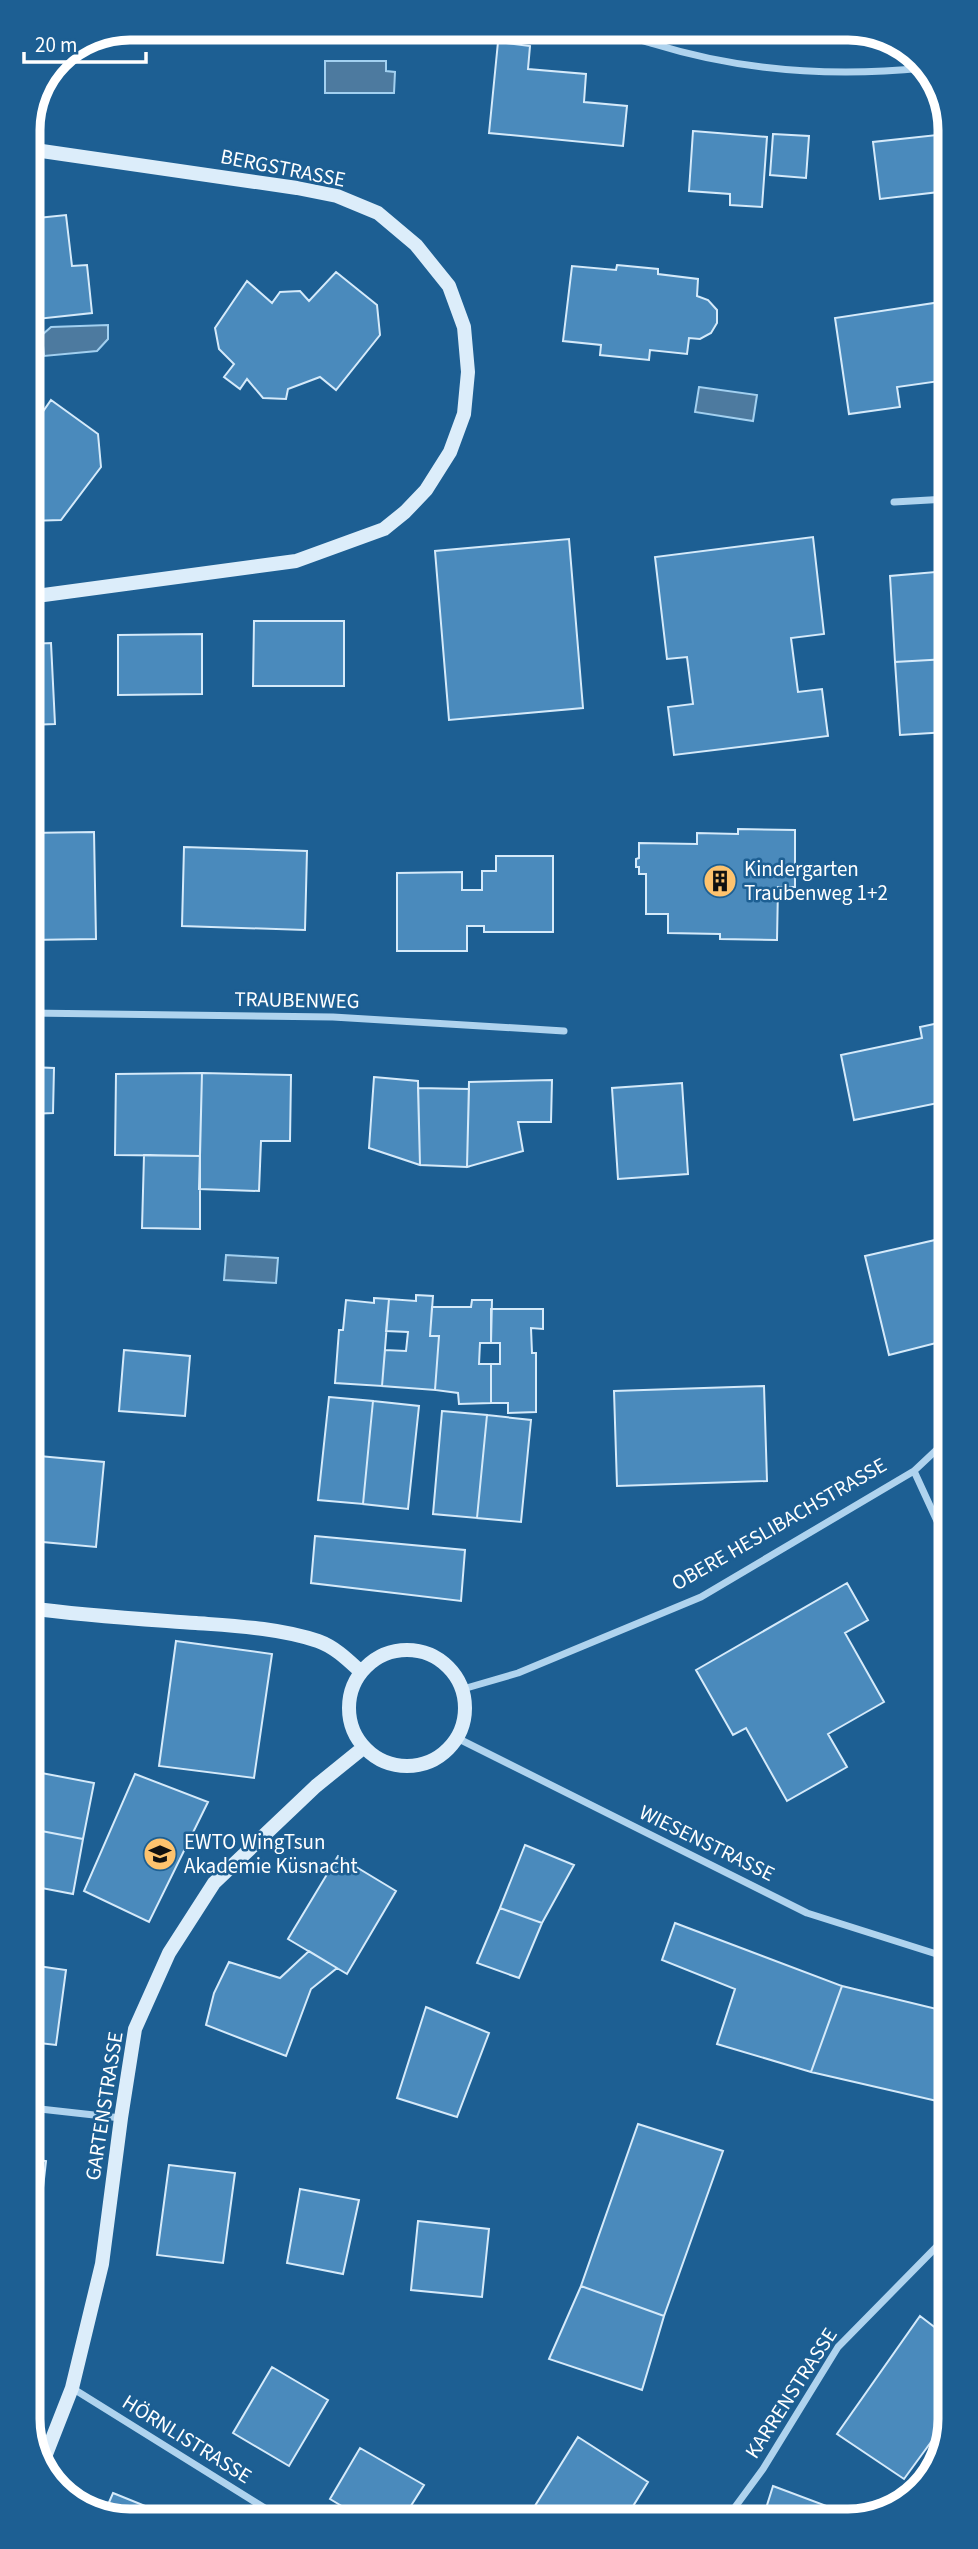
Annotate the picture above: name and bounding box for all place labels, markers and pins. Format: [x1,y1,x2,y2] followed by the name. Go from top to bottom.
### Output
[744,854,888,908] place label: Kindergarten Traubenweg 1+2
[701,862,739,900] building icon: Kindergarten Traubenweg 1+2
[184,1827,358,1881] place label: EWTO WingTsun Akademie Küsnacht
[141,1835,179,1873] school or university icon: EWTO WingTsun Akademie Küsnacht

